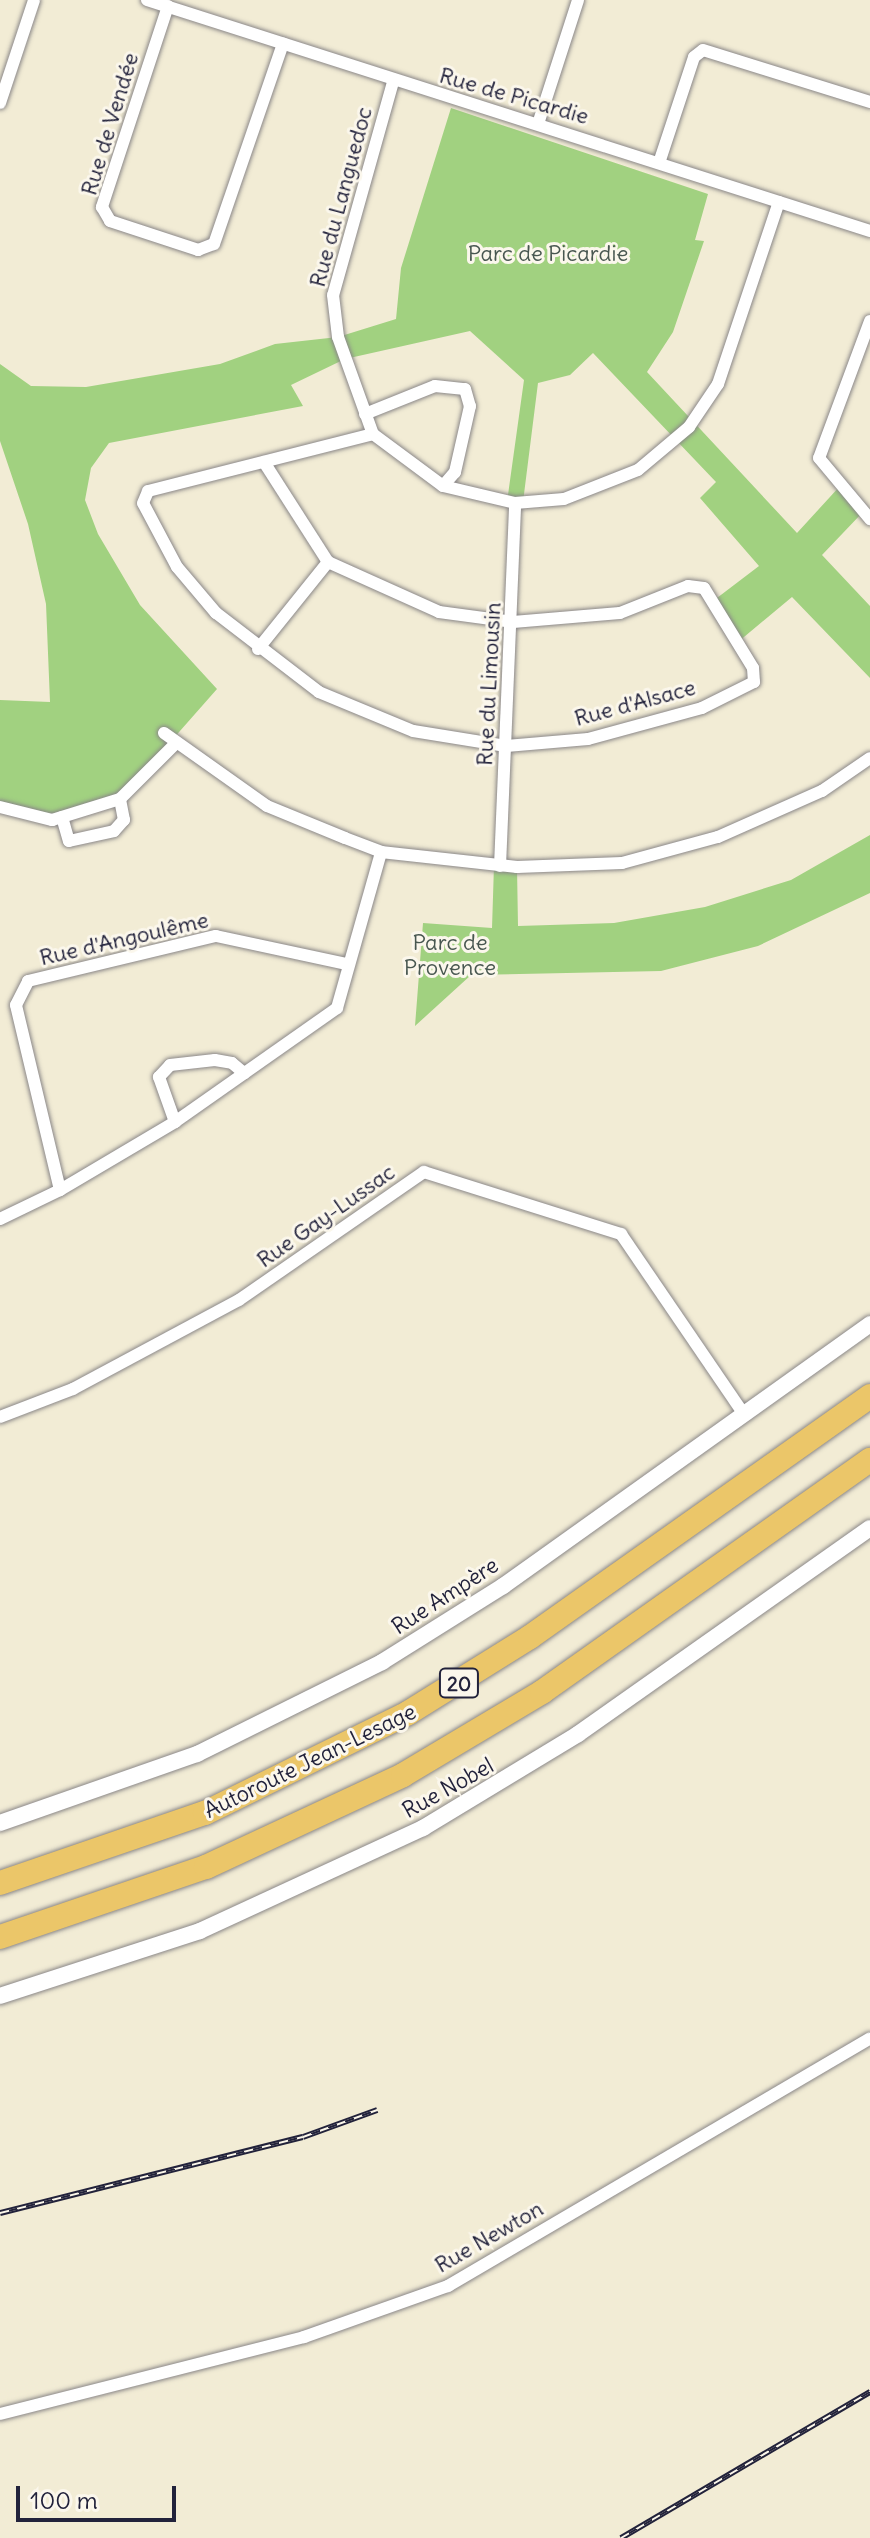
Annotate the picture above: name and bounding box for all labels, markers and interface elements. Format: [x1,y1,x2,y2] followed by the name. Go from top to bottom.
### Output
[76,50,144,198] street label: Rue de Vendée
[436,62,592,130] street label: Rue de Picardie
[304,104,378,290] street label: Rue du Languedoc
[468,241,628,267] park label: Parc de Picardie
[472,602,506,766] street label: Rue du Limousin
[572,674,698,732] street label: Rue d'Alsace
[37,907,211,971] street label: Rue d'Angoulême
[404,929,496,980] park label: Parc de Provence
[252,1159,400,1273] street label: Rue Gay-Lussac
[387,1552,503,1640] street label: Rue Ampère
[437,1667,481,1699] road number: 20
[200,1698,420,1824] street label: Autoroute Jean-Lesage
[398,1752,498,1824] street label: Rue Nobel
[430,2195,548,2279] street label: Rue Newton
[20,2470,180,2520] scale bar
[30,2485,98,2515] text: 100 m

